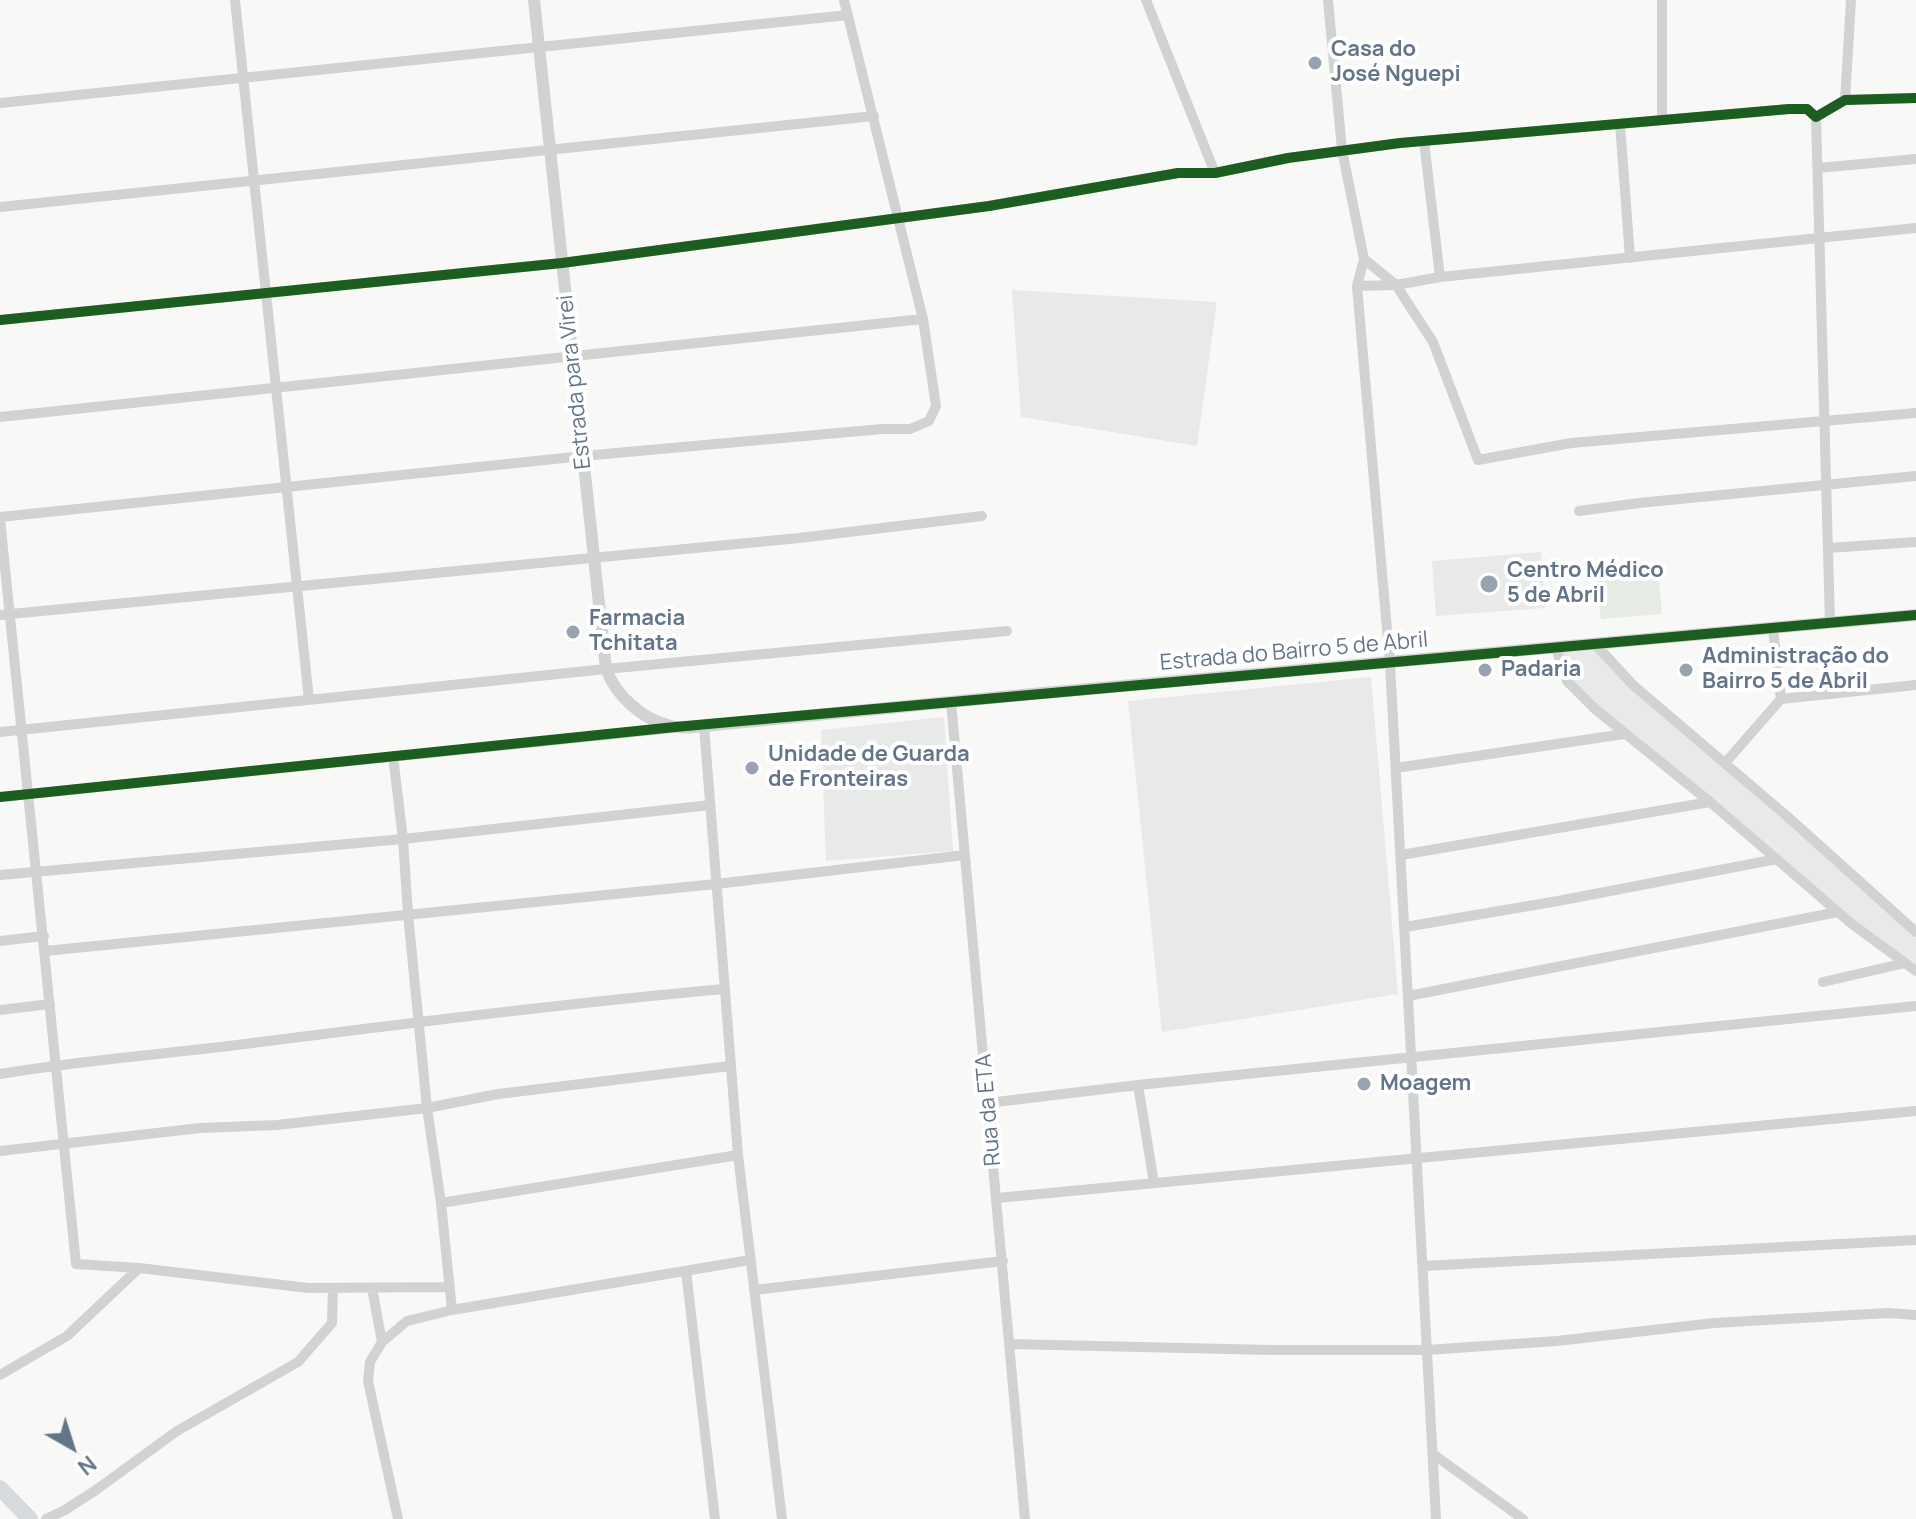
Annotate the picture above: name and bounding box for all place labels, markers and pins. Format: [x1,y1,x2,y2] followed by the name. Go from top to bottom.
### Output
[1331,37,1461,88] place label: Casa do José Nguepi
[1306,54,1324,72] marker: Casa do José Nguepi
[1507,558,1664,610] place label: Centro Médico 5 de Abril
[1478,573,1500,595] marker: Centro Médico 5 de Abril
[589,606,685,658] place label: Farmacia Tchitata
[564,623,582,641] marker: Farmacia Tchitata
[1702,644,1889,696] place label: Administração do Bairro 5 de Abril
[1501,657,1581,683] place label: Padaria
[1476,661,1494,679] marker: Padaria
[1677,661,1695,679] marker: Administração do Bairro 5 de Abril
[768,742,970,794] place label: Unidade de Guarda de Fronteiras
[743,759,761,777] marker: Unidade de Guarda de Fronteiras
[1380,1071,1471,1097] place label: Moagem
[1355,1075,1373,1093] marker: Moagem

